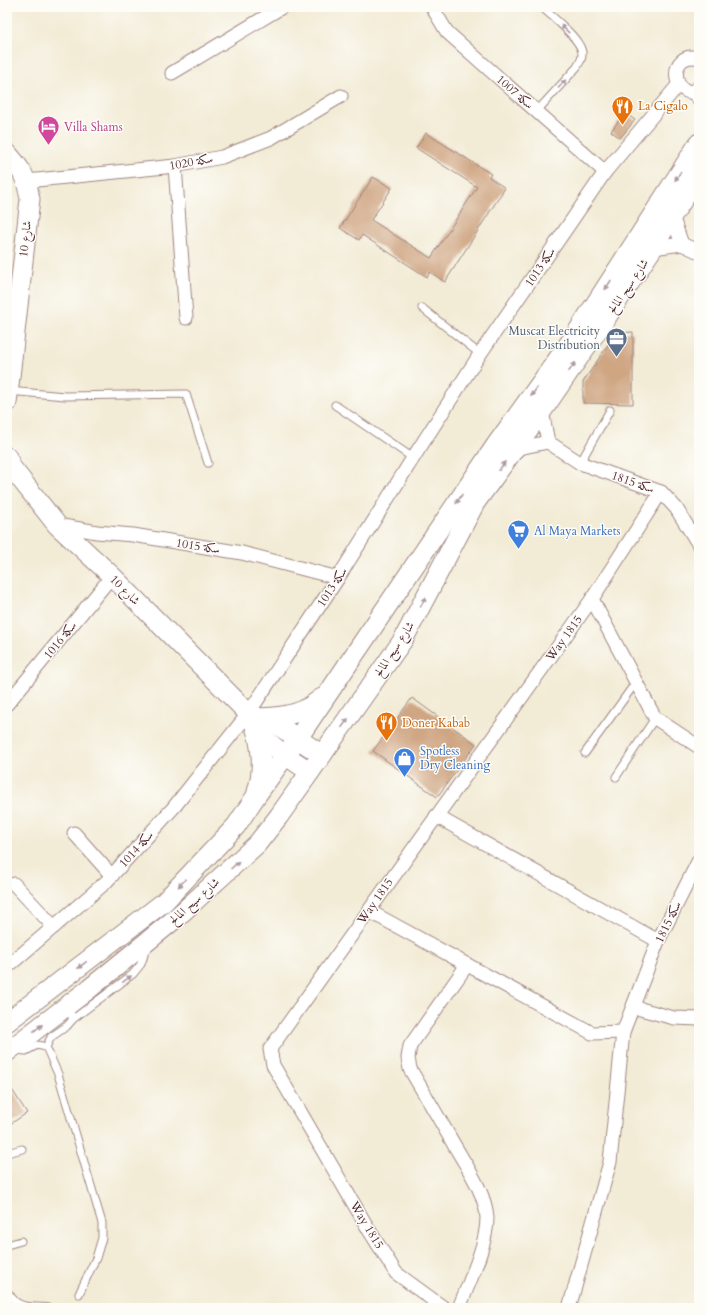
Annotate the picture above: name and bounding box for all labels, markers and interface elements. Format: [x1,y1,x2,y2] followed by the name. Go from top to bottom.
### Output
[560,24,570,34] one-way arrow
[493,71,537,113] street label: سكة 1007
[557,79,567,89] one-way arrow
[610,93,636,126] restaurant icon: La Cigalo
[638,98,688,114] place label: La Cigalo
[36,114,62,147] hotel icon: Villa Shams
[64,119,123,135] place label: Villa Shams
[168,150,214,174] street label: سكة 1020
[674,171,682,181] one-way arrow
[15,220,38,258] street label: شارع 10
[521,244,559,290] street label: سكة 1013
[604,255,655,318] street label: شارع سيح المالح
[604,280,611,291] one-way arrow
[509,323,601,353] place label: Muscat Electricity Distribution
[603,325,629,358] office icon: Muscat Electricity Distribution
[568,362,576,372] one-way arrow
[530,387,538,398] one-way arrow
[498,461,506,471] one-way arrow
[609,467,657,497] street label: سكة 1815
[455,494,463,504] one-way arrow
[505,518,531,551] supermarket icon: Al Maya Markets
[534,523,621,539] place label: Al Maya Markets
[175,535,221,557] street label: سكة 1015
[313,564,351,610] street label: سكة 1013
[104,571,144,611] street label: شارع 10
[419,597,426,608] one-way arrow
[541,612,586,665] street label: Way 1815
[40,618,80,662] street label: سكة 1016
[370,618,420,681] street label: شارع سيح المالح
[374,710,400,743] restaurant icon: Doner Kabab
[402,715,470,731] place label: Doner Kabab
[341,718,349,728] one-way arrow
[420,743,491,773] place label: Spotless Dry Cleaning
[391,745,417,778] shop icon: Spotless Dry Cleaning
[115,827,157,871] street label: سكة 1014
[230,860,240,869] one-way arrow
[165,874,225,930] street label: شارع سيح المالح
[353,875,397,928] street label: Way 1815
[178,878,187,887] one-way arrow
[651,898,685,945] street label: سكة 1815
[77,961,88,969] one-way arrow
[121,975,132,983] one-way arrow
[33,1024,43,1032] one-way arrow
[346,1197,387,1252] street label: Way 1815

